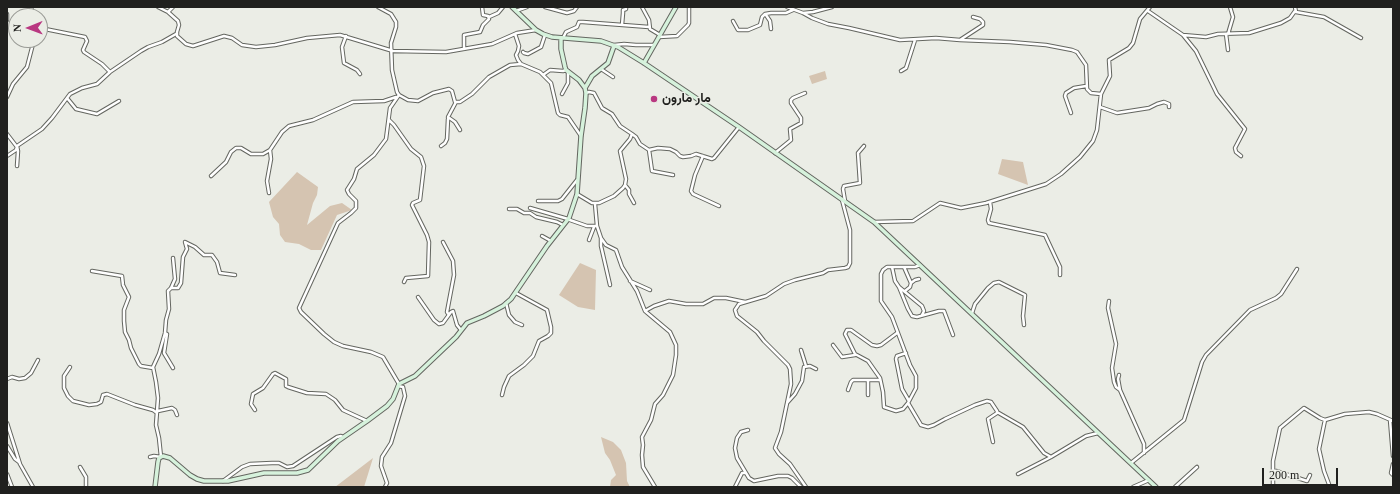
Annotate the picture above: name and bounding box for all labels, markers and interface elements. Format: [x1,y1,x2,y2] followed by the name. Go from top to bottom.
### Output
[8,8,48,48] north arrow
[11,24,23,32] text: N
[662,91,711,107] place label: مار مارون
[649,94,659,104] marker: مار مارون
[1264,460,1340,486] scale bar
[1269,468,1299,482] text: 200 m

